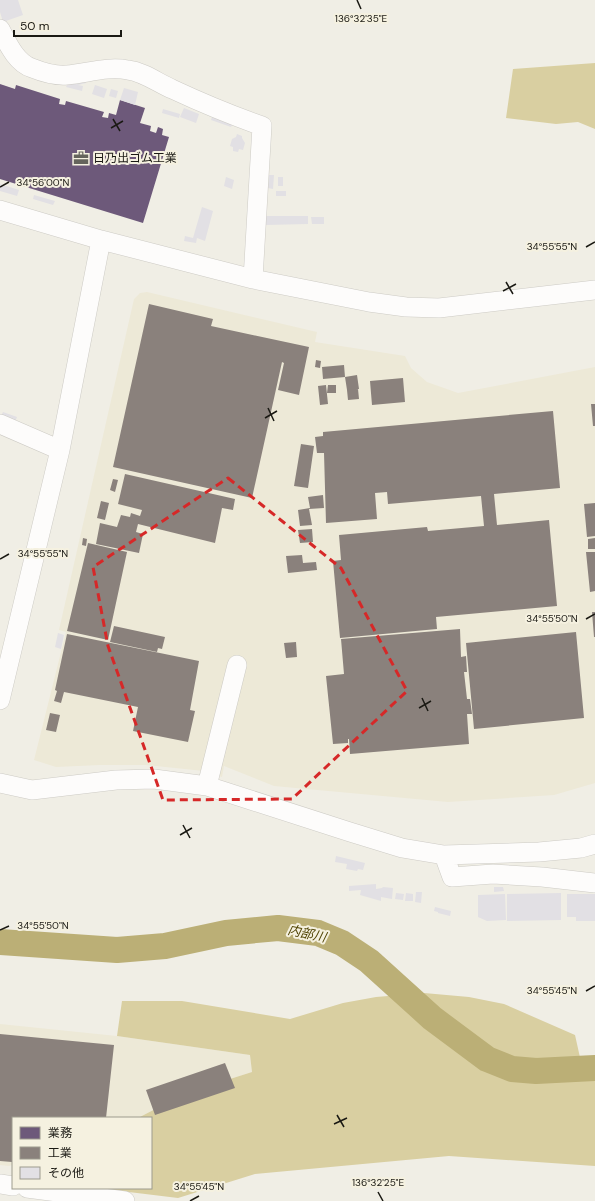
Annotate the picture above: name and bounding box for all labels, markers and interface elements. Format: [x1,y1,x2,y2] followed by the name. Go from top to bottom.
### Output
[14,12,121,38] scale bar
[335,12,388,25] text: 136°32'35"E
[20,18,49,34] text: 50 m
[72,149,90,167] office icon: 日乃出ゴム工業
[93,150,177,166] place label: 日乃出ゴム工業
[17,176,70,189] text: 34°56'00"N
[527,240,577,253] text: 34°55'55"N
[18,547,68,560] text: 34°55'55"N
[526,612,578,625] text: 34°55'50"N
[17,919,69,932] text: 34°55'50"N
[286,921,330,946] water label: 内部川
[527,984,577,997] text: 34°55'45"N
[12,1117,152,1189] legend
[48,1125,72,1141] text: 業務
[48,1145,72,1161] text: 工業
[48,1165,84,1181] text: その他
[352,1176,404,1189] text: 136°32'25"E
[174,1180,224,1193] text: 34°55'45"N

